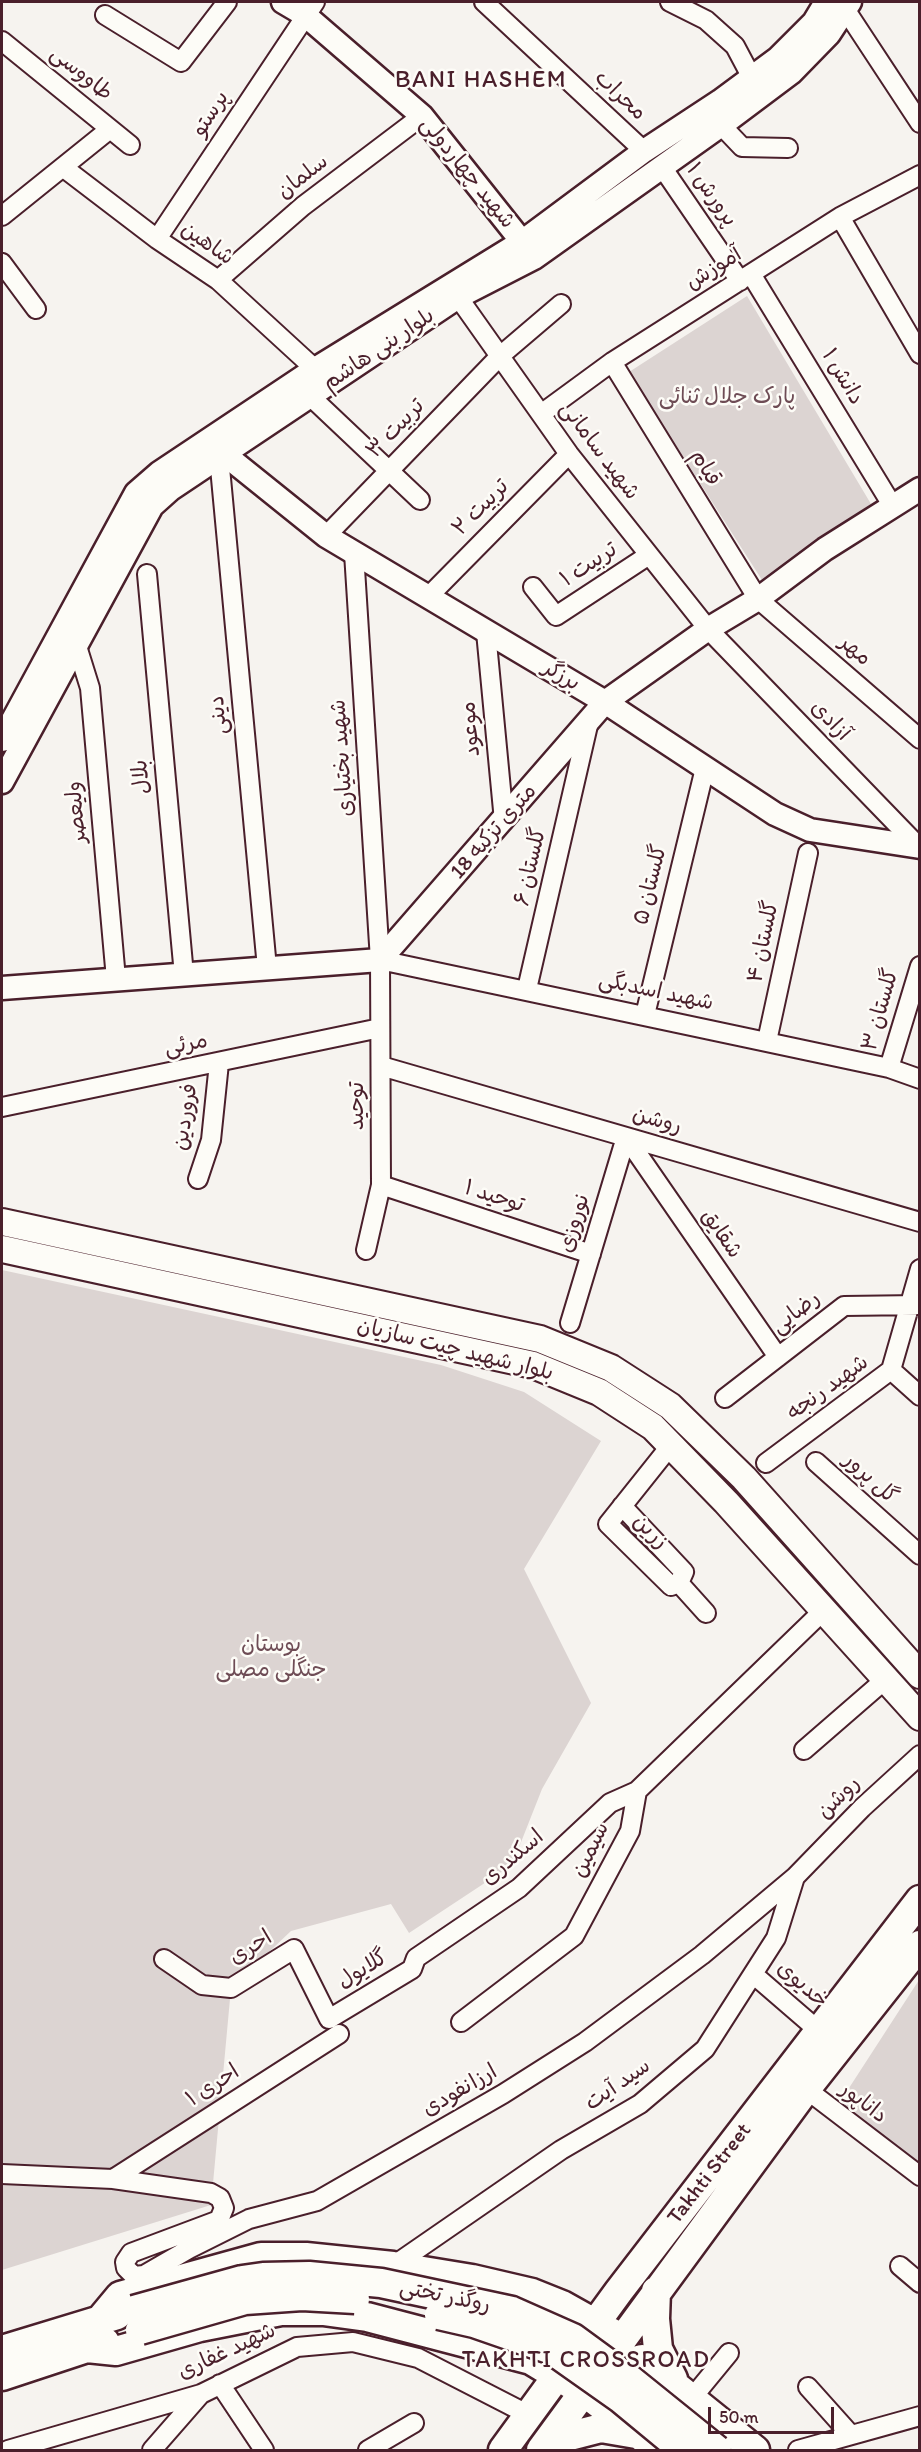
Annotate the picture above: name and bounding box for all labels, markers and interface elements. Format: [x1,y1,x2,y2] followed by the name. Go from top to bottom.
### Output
[44,41,118,107] street label: طاووسی
[589,65,651,127] street label: محراب
[396,67,566,95] district label: BANI HASHEM
[186,86,236,142] street label: پرستو
[414,112,520,234] street label: شهید چهاردولی
[272,149,334,205] street label: سلمان
[680,158,742,232] street label: پرورش ۱
[175,216,239,272] street label: شاهین
[681,242,747,296] street label: آموزش
[318,303,440,397] street label: بلوار بنی هاشم
[815,344,869,410] street label: دانش ۱
[659,384,795,410] park label: پارک جلال ثنائی
[361,394,431,464] street label: تربیت ۳
[553,397,645,505] street label: شهید سامانی
[684,445,726,491] street label: قیام
[447,474,515,542] street label: تربیت ۲
[555,537,623,593] street label: تربیت ۱
[834,630,876,672] street label: مهر
[537,655,585,697] street label: برزگر
[204,694,234,736] street label: دینی
[804,695,856,747] street label: آزادی
[326,698,360,818] street label: شهید بختیاری
[455,700,487,758] street label: موعود
[127,759,157,795] street label: بلال
[445,779,543,885] street label: 18 متری تزکیه
[61,780,93,844] street label: ولیعصر
[509,825,553,909] street label: گلستان ۶
[628,842,674,928] street label: گلستان ۵
[742,899,786,985] street label: گلستان ۴
[857,966,905,1054] street label: گلستان ۳
[596,967,716,1017] street label: شهید اسدبگی
[162,1028,210,1062] street label: مرئی
[168,1082,204,1152] street label: فروردین
[344,1082,370,1130] street label: توحید
[629,1101,685,1141] street label: روشن
[461,1175,527,1219] street label: توحید ۱
[553,1190,597,1256] street label: نوروزی
[695,1204,747,1264] street label: شقایق
[766,1286,826,1340] street label: رضایی
[354,1313,556,1387] street label: بلوار شهید چیت سازیان
[782,1350,874,1426] street label: شهید رنجه
[837,1448,903,1510] street label: گل پرور
[627,1509,673,1555] street label: زرین
[215,1632,327,1684] park label: بوستان جنگلی مصلی
[812,1771,866,1825] street label: روشن
[566,1818,616,1882] street label: سیمین
[476,1824,550,1892] street label: اسکندری
[225,1925,277,1971] street label: احری
[333,1945,393,1995] street label: گلایول
[771,1956,833,2014] street label: خدیوی
[580,2053,656,2117] street label: سید آیت
[181,2059,245,2113] street label: احری ۱
[418,2059,502,2123] street label: ارزانفودی
[834,2076,892,2130] street label: داناپور
[662,2118,758,2230] street label: Takhti Street
[397,2274,493,2320] street label: روگذر تختی
[174,2318,280,2386] street label: شهید غفاری
[463,2347,709,2375] district label: TAKHTI CROSSROAD
[711,2395,837,2433] scale bar
[719,2406,759,2428] text: 50 m

